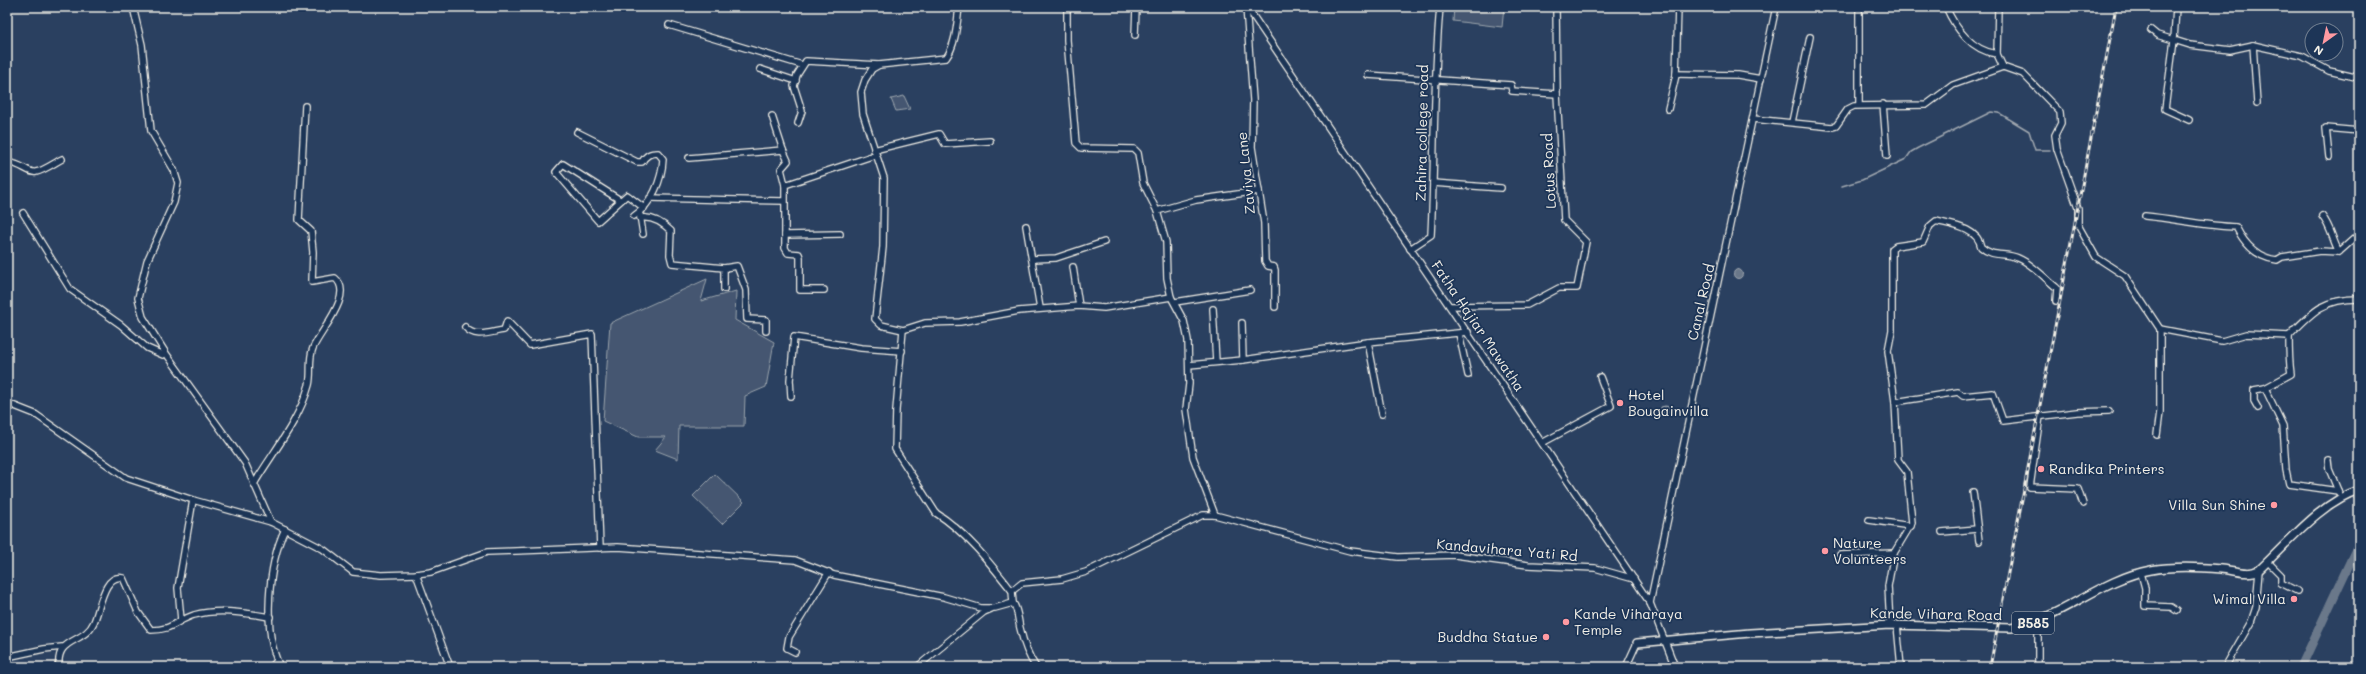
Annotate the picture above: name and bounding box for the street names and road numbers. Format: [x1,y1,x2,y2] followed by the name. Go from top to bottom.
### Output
[1411,64,1432,202] street label: Zahira college road
[1232,131,1259,215] street label: Zaviya Lane
[1537,133,1560,209] street label: Lotus Road
[1427,257,1529,395] street label: Fatha Hajiar Mawatha
[1682,262,1719,342] street label: Canal Road
[1436,534,1579,565] street label: Kandavihara Yati Rd
[1870,603,2002,624] street label: Kande Vihara Road
[2012,612,2054,634] road number: B585

